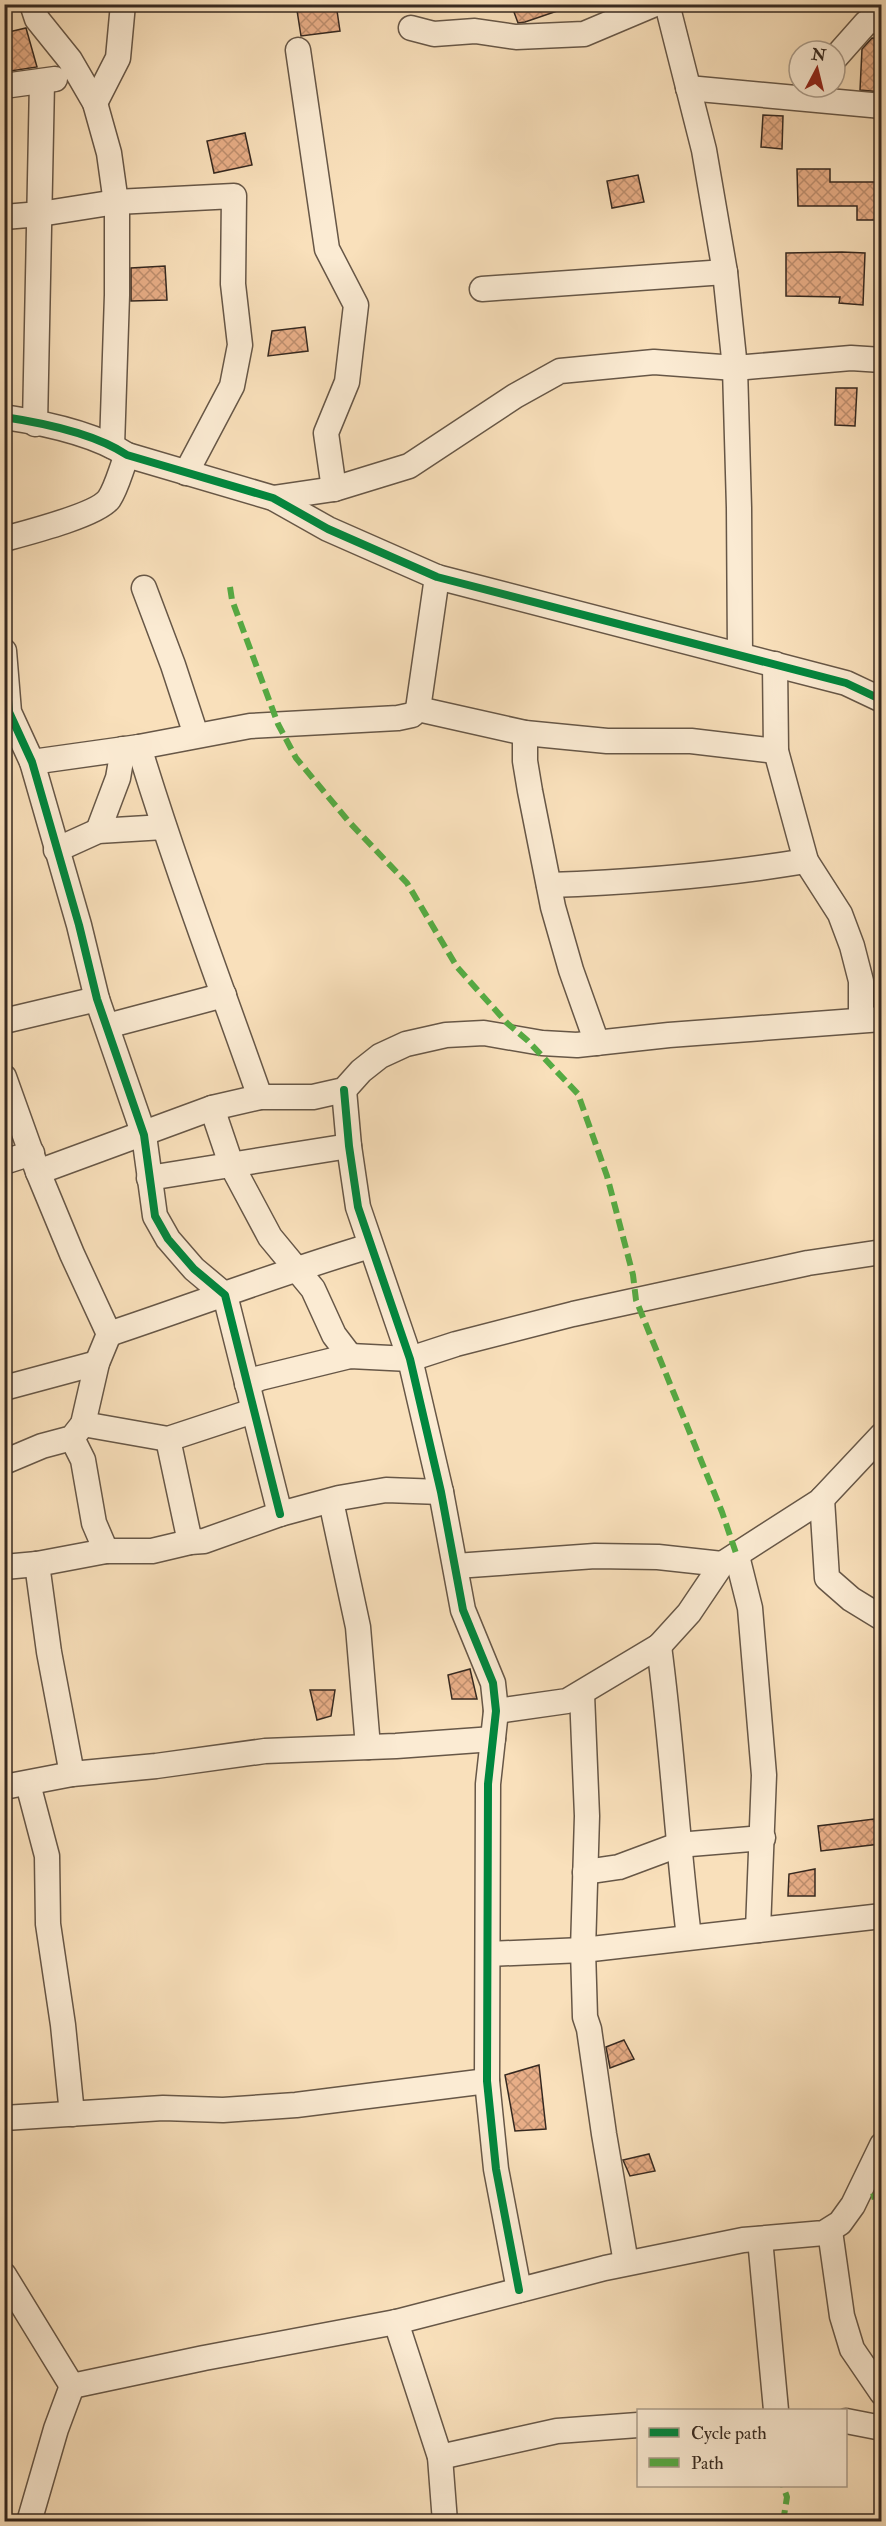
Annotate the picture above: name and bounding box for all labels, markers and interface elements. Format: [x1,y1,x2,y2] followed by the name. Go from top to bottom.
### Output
[787,39,847,99] north arrow
[809,44,828,66] text: N
[637,2409,847,2487] legend
[691,2422,767,2445] text: Cycle path
[691,2452,724,2475] text: Path

